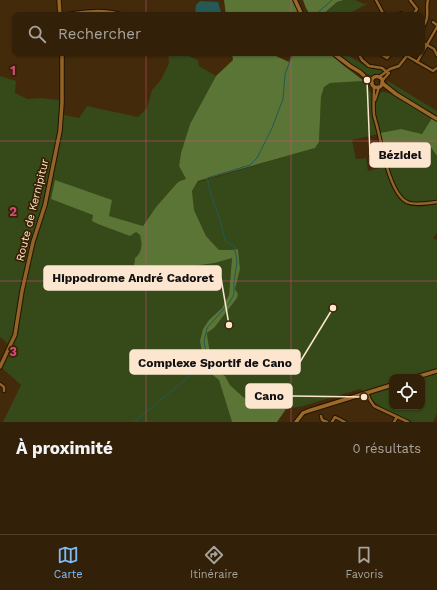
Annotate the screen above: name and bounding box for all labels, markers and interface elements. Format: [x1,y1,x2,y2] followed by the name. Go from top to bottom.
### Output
[12,12,425,56] search box
[26,23,48,45] icon: search
[58,25,141,43] text: Rechercher
[10,63,16,78] text: 1
[370,143,430,167] callout: Bézidel
[378,148,422,162] text: Bézidel
[13,157,52,263] street label: Route de Kernipitur
[9,204,17,219] text: 2
[44,266,221,290] callout: Hippodrome André Cadoret
[52,271,214,285] text: Hippodrome André Cadoret
[9,344,17,359] text: 3
[130,350,300,374] callout: Complexe Sportif de Cano
[138,356,292,370] text: Complexe Sportif de Cano
[389,374,425,410] map controls
[389,374,425,410] button: locate
[246,384,292,408] callout: Cano
[254,389,284,403] text: Cano
[16,438,113,458] text: À proximité
[352,441,421,456] text: 0 résultats
[54,544,83,581] tab: Carte
[190,544,238,581] tab: Itinéraire
[346,544,383,581] tab: Favoris

